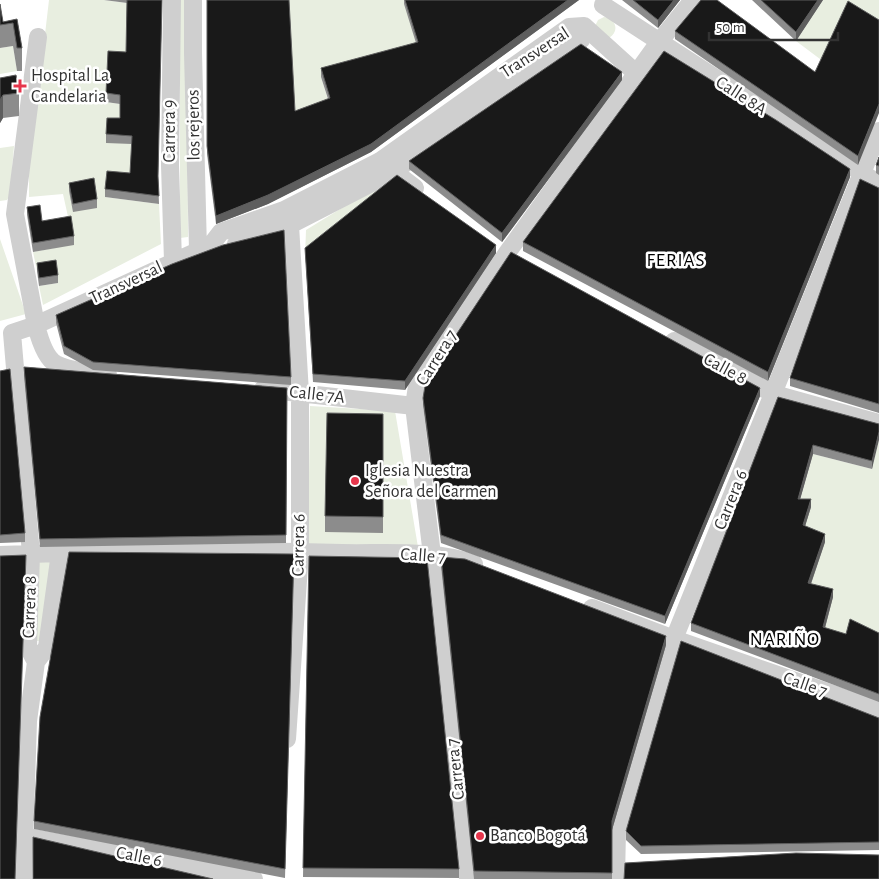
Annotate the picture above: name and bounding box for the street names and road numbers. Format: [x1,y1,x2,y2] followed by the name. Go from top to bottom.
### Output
[497,24,573,82] street label: Transversal
[712,73,770,119] street label: Calle 8A
[184,89,204,161] street label: los rejeros
[161,100,179,162] street label: Carrera 9
[87,258,165,308] street label: Transversal
[413,327,461,389] street label: Carrera 7
[700,350,750,388] street label: Calle 8
[288,383,346,407] street label: Calle 7A
[711,468,751,532] street label: Carrera 6
[289,513,309,577] street label: Carrera 6
[400,545,446,567] street label: Calle 7
[20,575,40,639] street label: Carrera 8
[781,669,829,701] street label: Calle 7
[444,737,468,801] street label: Carrera 7
[115,844,163,870] street label: Calle 6

